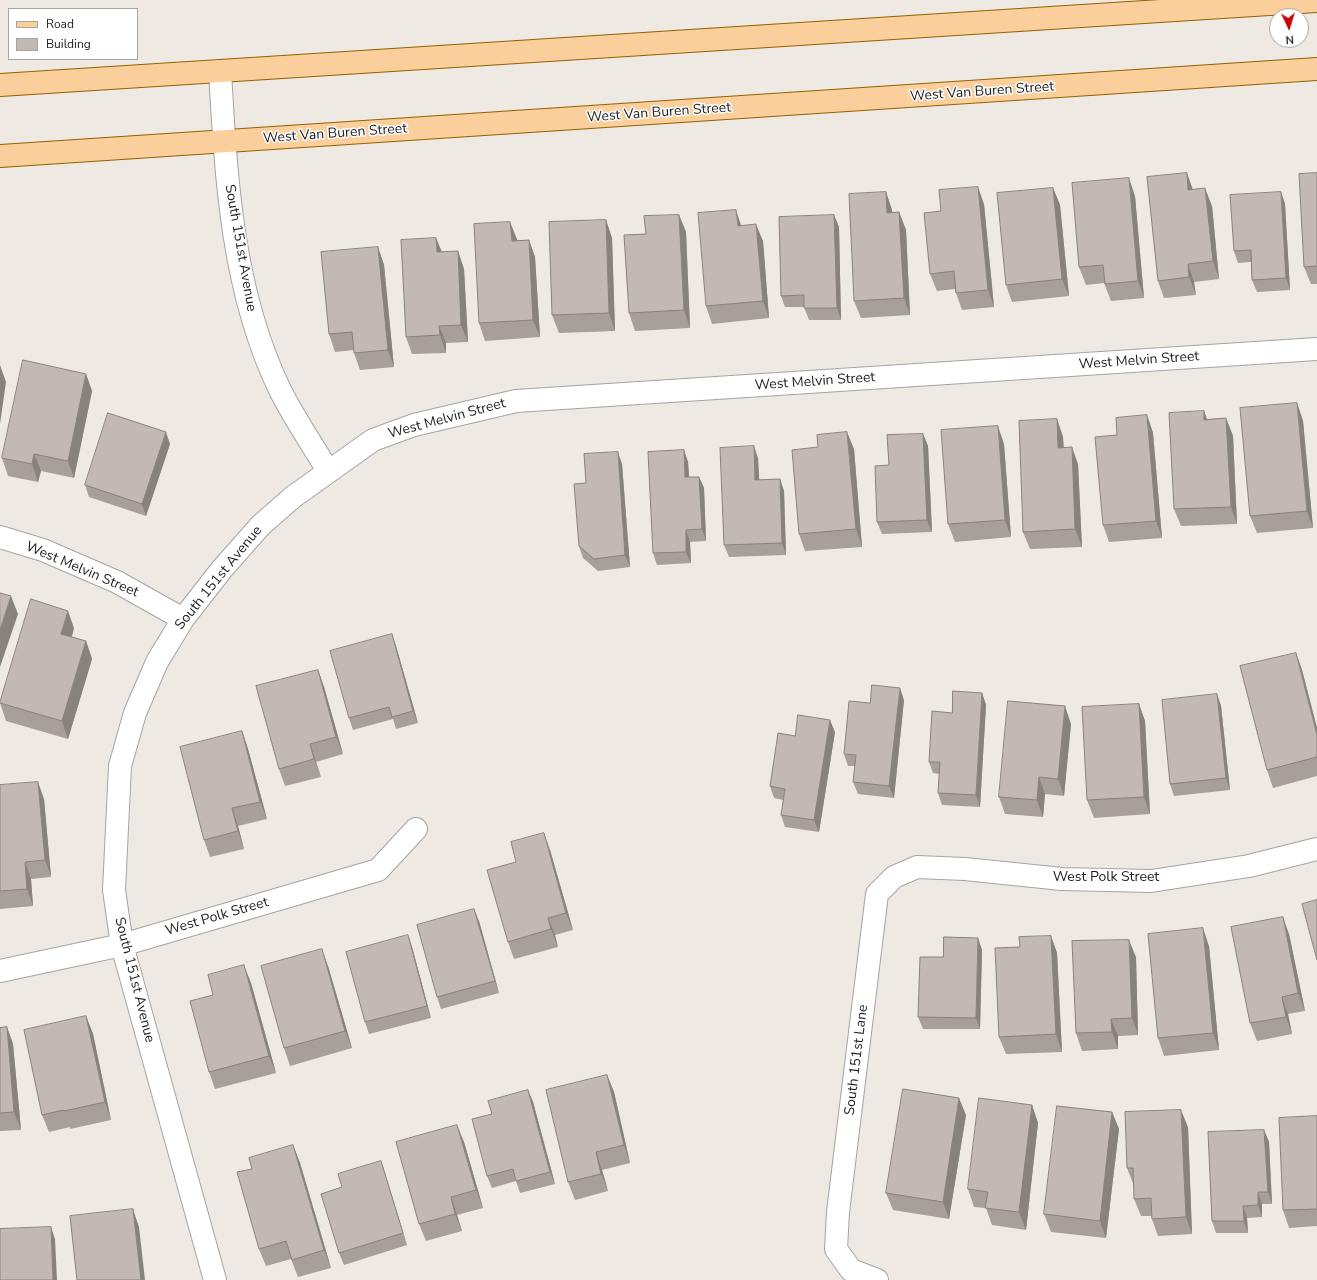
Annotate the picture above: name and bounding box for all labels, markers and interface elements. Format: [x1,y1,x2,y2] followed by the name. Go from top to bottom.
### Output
[8,8,138,60] legend
[1269,8,1309,48] north arrow
[46,16,74,32] text: Road
[1285,32,1294,47] text: N
[46,36,91,52] text: Building
[909,79,1055,105] street label: West Van Buren Street
[586,100,732,126] street label: West Van Buren Street
[262,121,408,147] street label: West Van Buren Street
[221,183,259,313] street label: South 151st Avenue
[1078,348,1200,374] street label: West Melvin Street
[754,369,876,395] street label: West Melvin Street
[386,395,508,443] street label: West Melvin Street
[172,523,266,633] street label: South 151st Avenue
[23,539,141,601] street label: West Melvin Street
[1053,870,1159,886] street label: West Polk Street
[164,894,270,940] street label: West Polk Street
[110,916,158,1044] street label: South 151st Avenue
[842,1004,872,1116] street label: South 151st Lane

